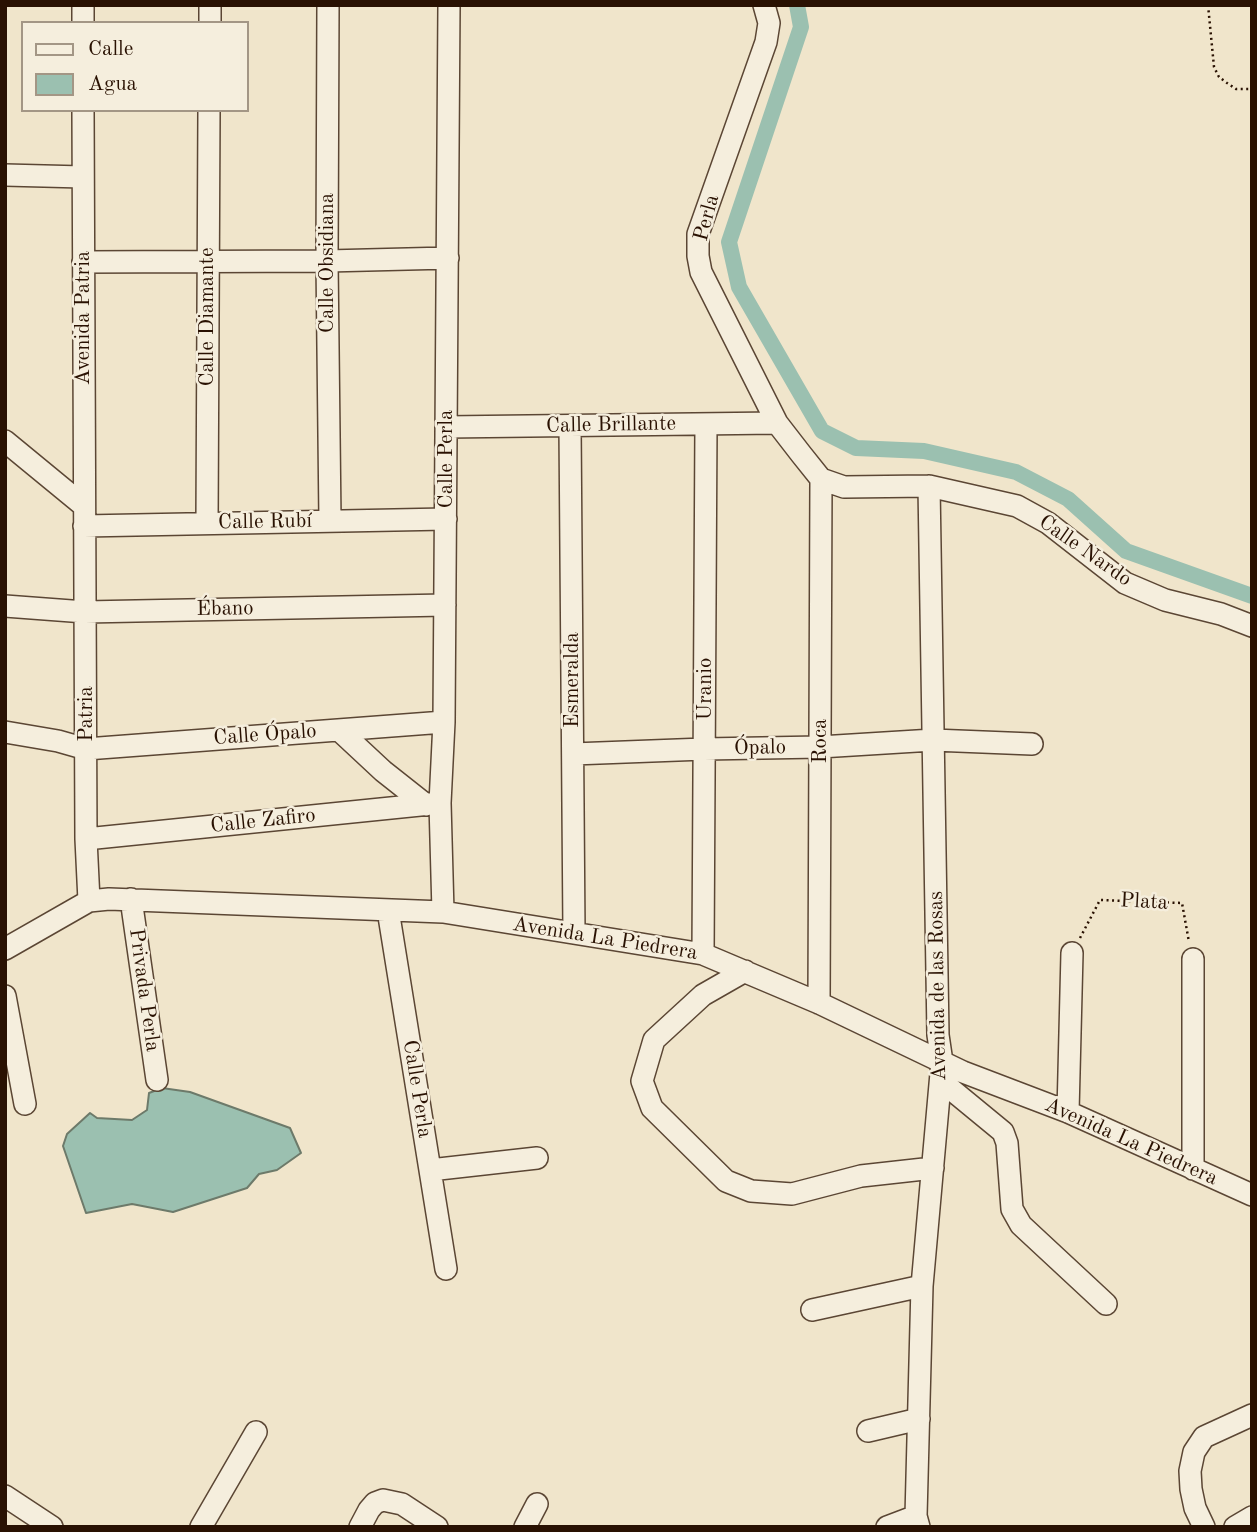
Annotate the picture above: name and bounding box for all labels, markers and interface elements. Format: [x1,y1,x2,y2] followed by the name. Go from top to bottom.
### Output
[21,21,248,112] legend
[88,39,133,60] text: Calle
[88,74,137,95] text: Agua
[689,192,725,244] street label: Perla
[314,193,340,333] street label: Calle Obsidiana
[194,247,220,387] street label: Calle Diamante
[70,251,96,385] street label: Avenida Patria
[433,410,459,508] street label: Calle Perla
[546,411,676,439] street label: Calle Brillante
[218,509,312,535] street label: Calle Rubí
[1034,510,1136,592] street label: Calle Nardo
[196,596,254,622] street label: Ébano
[559,632,585,728] street label: Esmeralda
[692,658,718,720] street label: Uranio
[73,686,99,742] street label: Patria
[213,719,317,751] street label: Calle Ópalo
[807,719,833,763] street label: Roca
[734,735,786,761] street label: Ópalo
[209,803,317,839] street label: Calle Zafiro
[1119,888,1169,916] street label: Plata
[924,891,952,1081] street label: Avenida de las Rosas
[511,912,699,966] street label: Avenida La Piedrera
[123,927,165,1053] street label: Privada Perla
[397,1038,437,1140] street label: Calle Perla
[1041,1092,1221,1192] street label: Avenida La Piedrera

